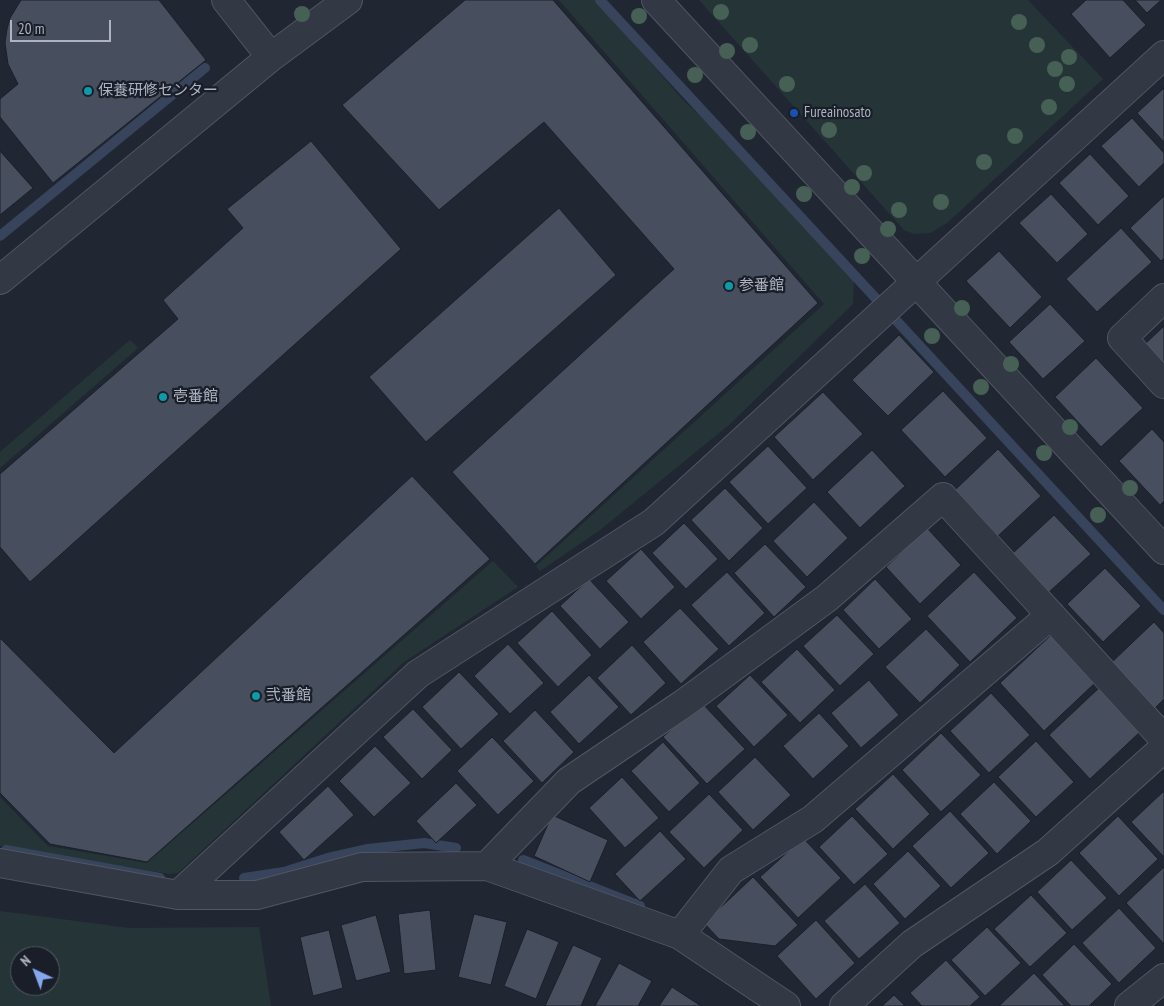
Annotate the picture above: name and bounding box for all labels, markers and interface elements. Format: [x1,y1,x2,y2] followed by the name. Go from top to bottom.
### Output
[12,10,114,42] scale bar
[18,19,44,38] text: 20 m
[98,82,218,100] place label: 保養研修センター
[82,85,94,97] marker: 保養研修センター
[804,104,871,122] place label: Fureainosato
[788,107,800,119] marker: Fureainosato
[739,277,784,295] place label: 参番館
[723,280,735,292] marker: 参番館
[173,388,218,406] place label: 壱番館
[157,391,169,403] marker: 壱番館
[266,687,311,705] place label: 弐番館
[250,690,262,702] marker: 弐番館
[10,946,60,996] north arrow
[17,952,34,970] text: N

